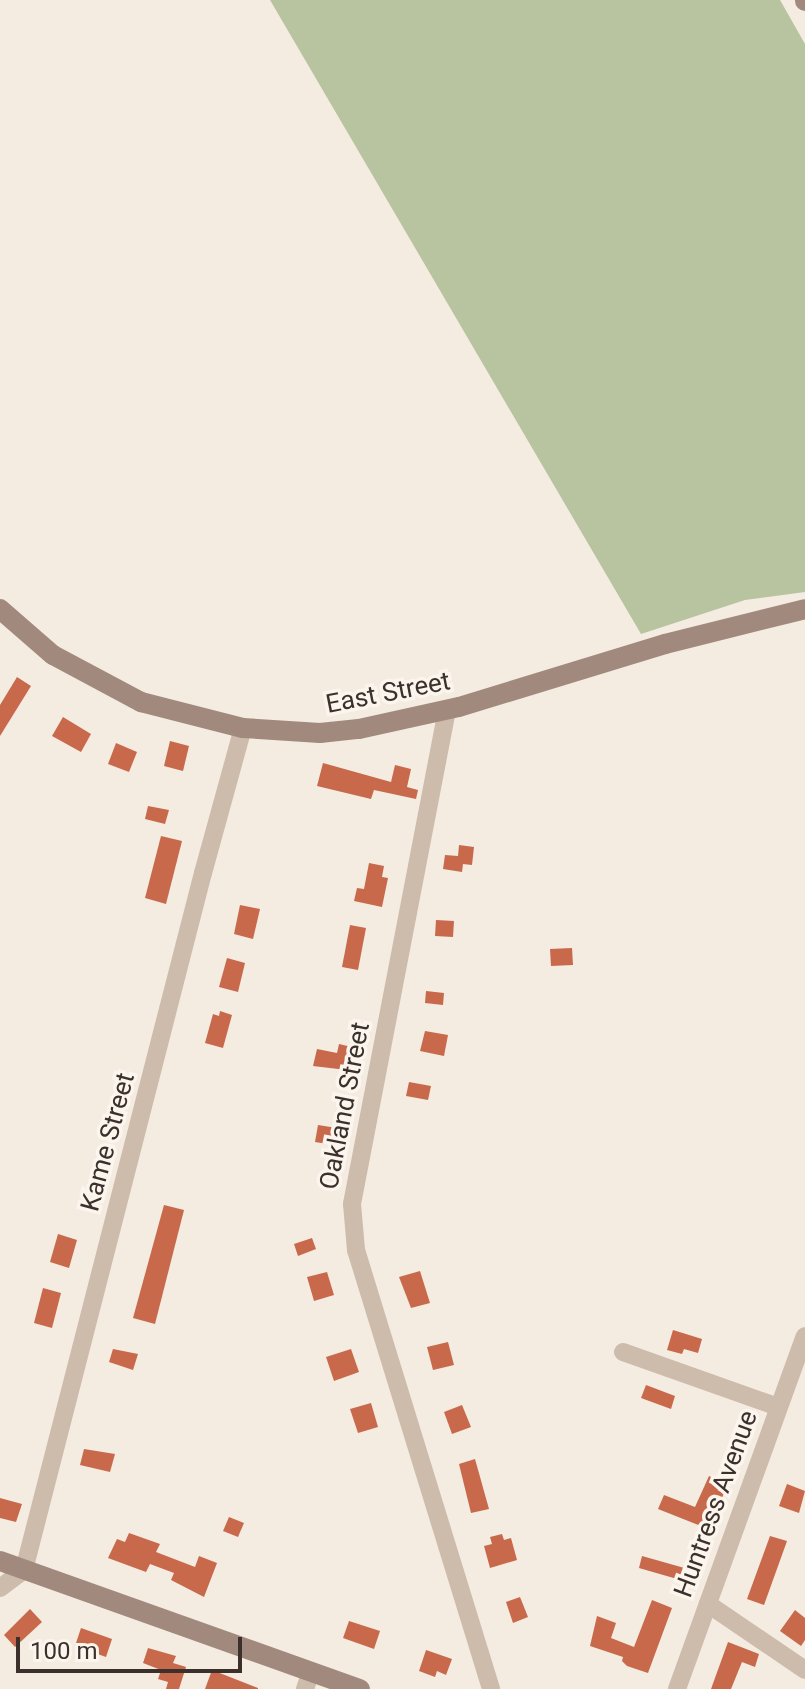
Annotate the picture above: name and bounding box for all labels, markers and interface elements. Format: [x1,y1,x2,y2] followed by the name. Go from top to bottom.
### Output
[323,666,453,720] street label: East Street
[313,1020,377,1192] street label: Oakland Street
[75,1069,141,1215] street label: Kame Street
[668,1406,764,1602] street label: Huntress Avenue
[20,1621,246,1671] scale bar
[30,1637,97,1665] text: 100 m

